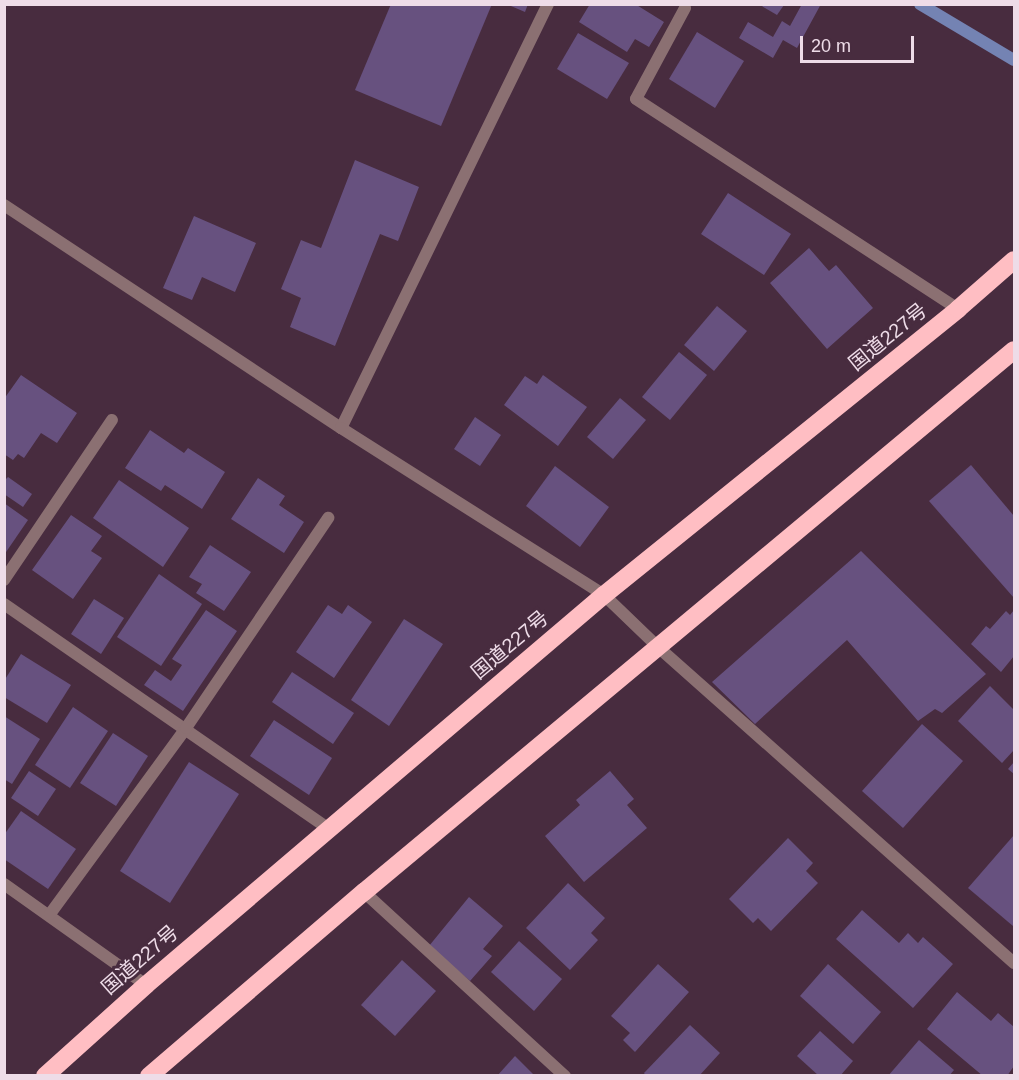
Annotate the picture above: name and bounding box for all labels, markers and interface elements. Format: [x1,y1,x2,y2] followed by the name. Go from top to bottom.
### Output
[803,24,917,62] scale bar
[811,36,851,56] text: 20 m
[844,298,932,376] street label: 国道227号
[467,606,553,684] street label: 国道227号
[97,920,183,1000] street label: 国道227号

